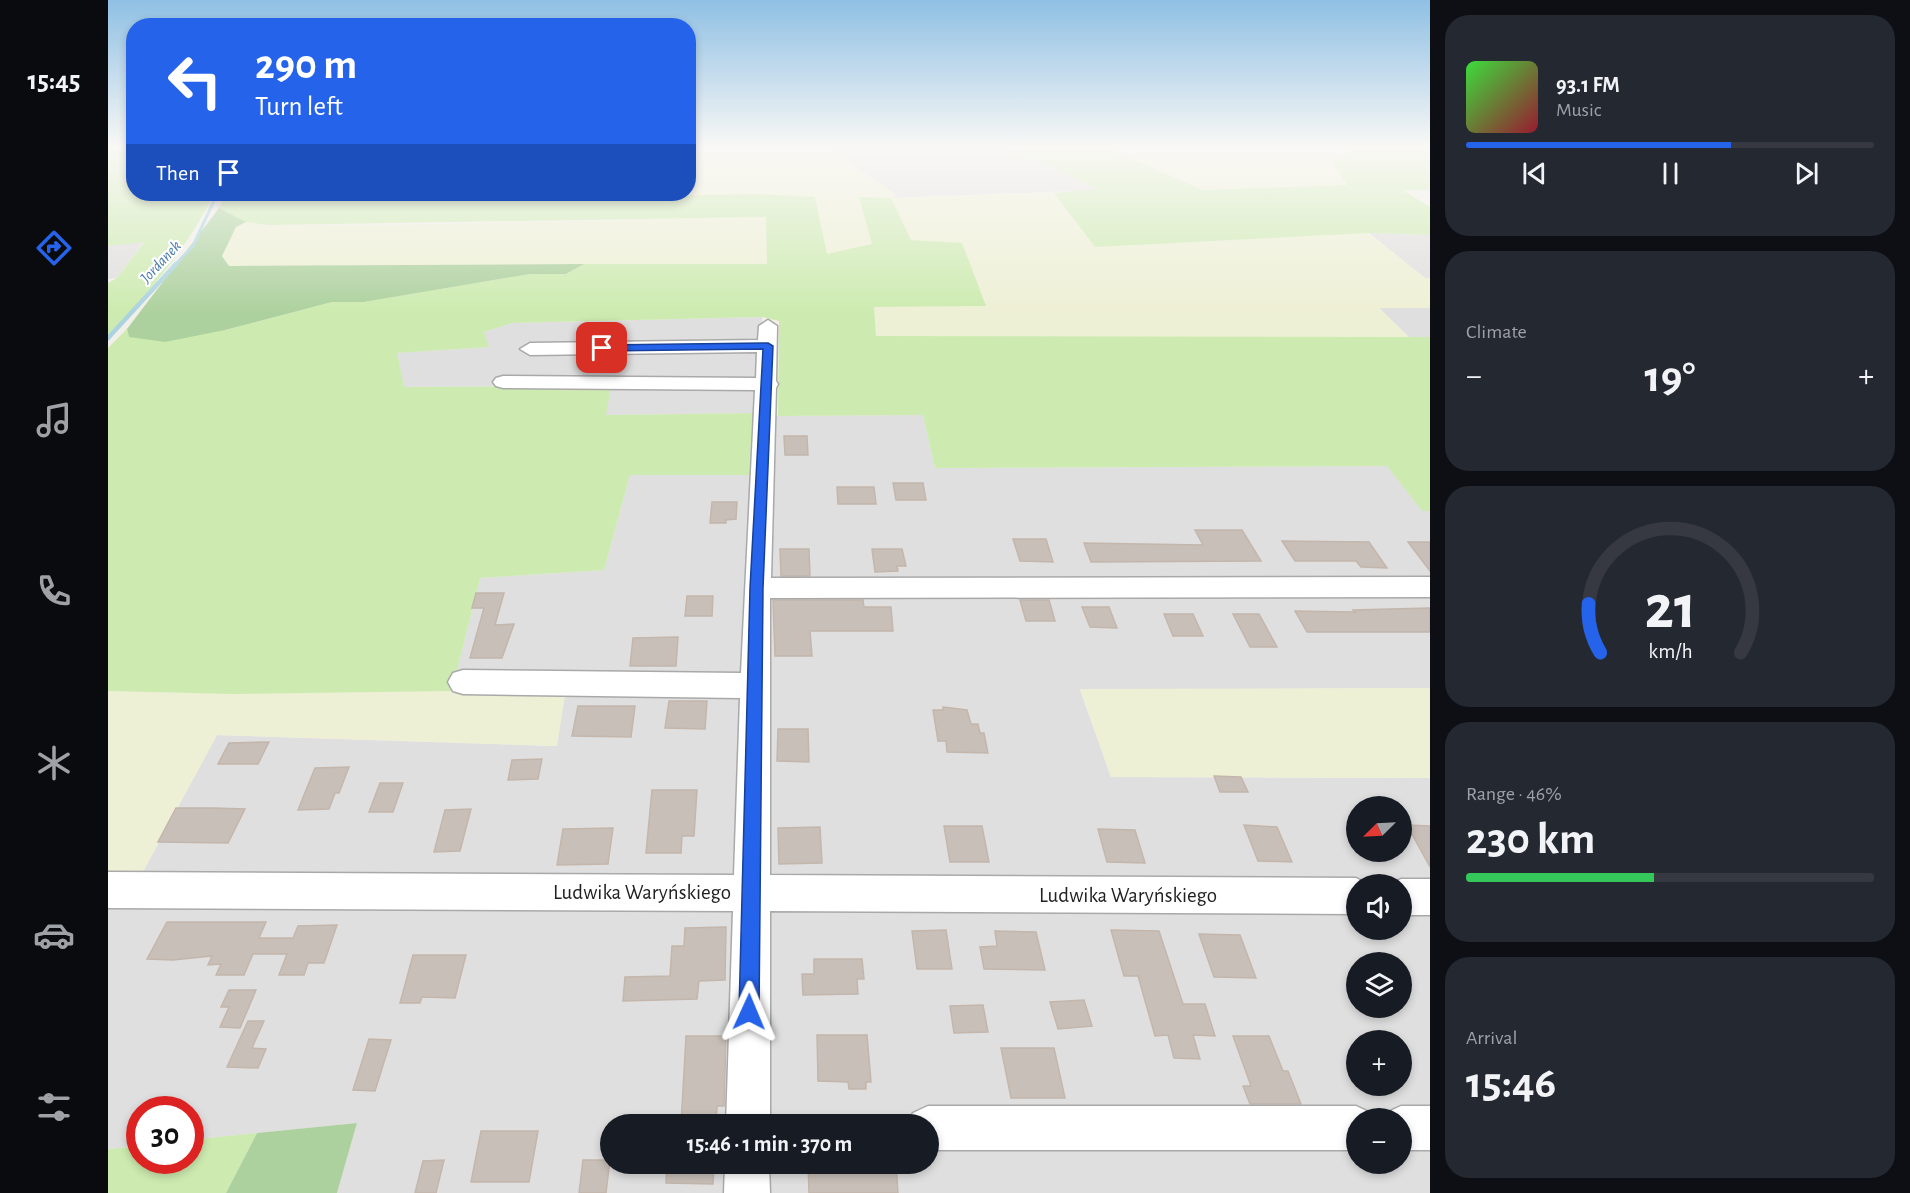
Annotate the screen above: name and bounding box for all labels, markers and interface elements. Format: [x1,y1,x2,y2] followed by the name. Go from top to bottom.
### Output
[156,42,234,120] icon: left
[255,44,357,86] text: 290 m
[28,67,80,94] text: 15:45
[1556,74,1620,96] text: 93.1 FM
[255,93,343,120] text: Turn left
[1556,100,1602,120] text: Music
[212,156,245,189] icon: arrive
[1518,157,1551,190] icon: previous
[1654,157,1687,190] icon: pause
[1790,157,1823,190] icon: next
[156,162,200,184] text: Then
[33,227,75,269] icon: directions
[137,238,184,287] water label: Jordanek
[576,322,627,373] pin
[1466,322,1527,342] text: Climate
[585,331,618,364] icon: arrive
[1644,355,1696,400] text: 19°
[1466,360,1482,393] text: −
[1858,360,1874,393] text: +
[33,399,75,441] icon: music
[33,570,75,612] icon: phone
[1644,578,1696,640] text: 21
[1648,642,1692,663] text: km/h
[33,742,75,784] icon: climate
[1466,784,1562,804] text: Range · 46%
[1346,796,1412,862] north arrow
[1346,796,1412,1174] map controls
[1466,817,1595,862] text: 230 km
[1346,874,1412,940] button: sound
[553,882,731,903] street label: Ludwika Waryńskiego
[1039,885,1217,906] street label: Ludwika Waryńskiego
[33,914,75,956] icon: car
[1346,952,1412,1018] button: layers
[717,980,781,1044] position arrow
[1466,1028,1517,1048] text: Arrival
[1346,1030,1412,1096] button: +
[1466,1061,1556,1106] text: 15:46
[33,1086,75,1128] icon: filters
[126,1096,204,1174] speed limit sign: 30
[1346,1108,1412,1174] button: −
[687,1133,852,1155] text: 15:46 · 1 min · 370 m

